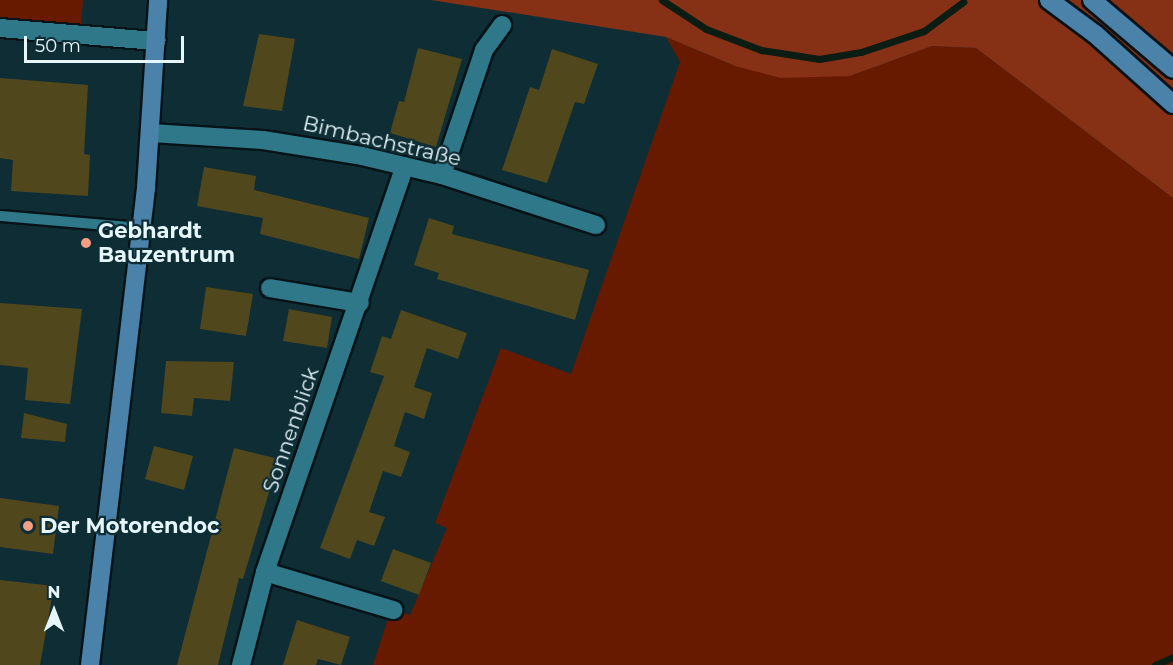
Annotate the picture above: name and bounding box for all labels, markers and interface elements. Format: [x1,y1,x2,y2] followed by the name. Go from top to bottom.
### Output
[27,24,188,62] scale bar
[35,35,81,57] text: 50 m
[300,111,464,171] street label: Bimbachstraße
[98,218,235,268] place label: Gebhardt Bauzentrum
[79,236,93,250] marker: Gebhardt Bauzentrum
[258,364,324,496] street label: Sonnenblick
[40,513,219,539] place label: Der Motorendoc
[21,519,35,533] marker: Der Motorendoc
[24,581,84,641] north arrow
[48,583,60,602] text: N

